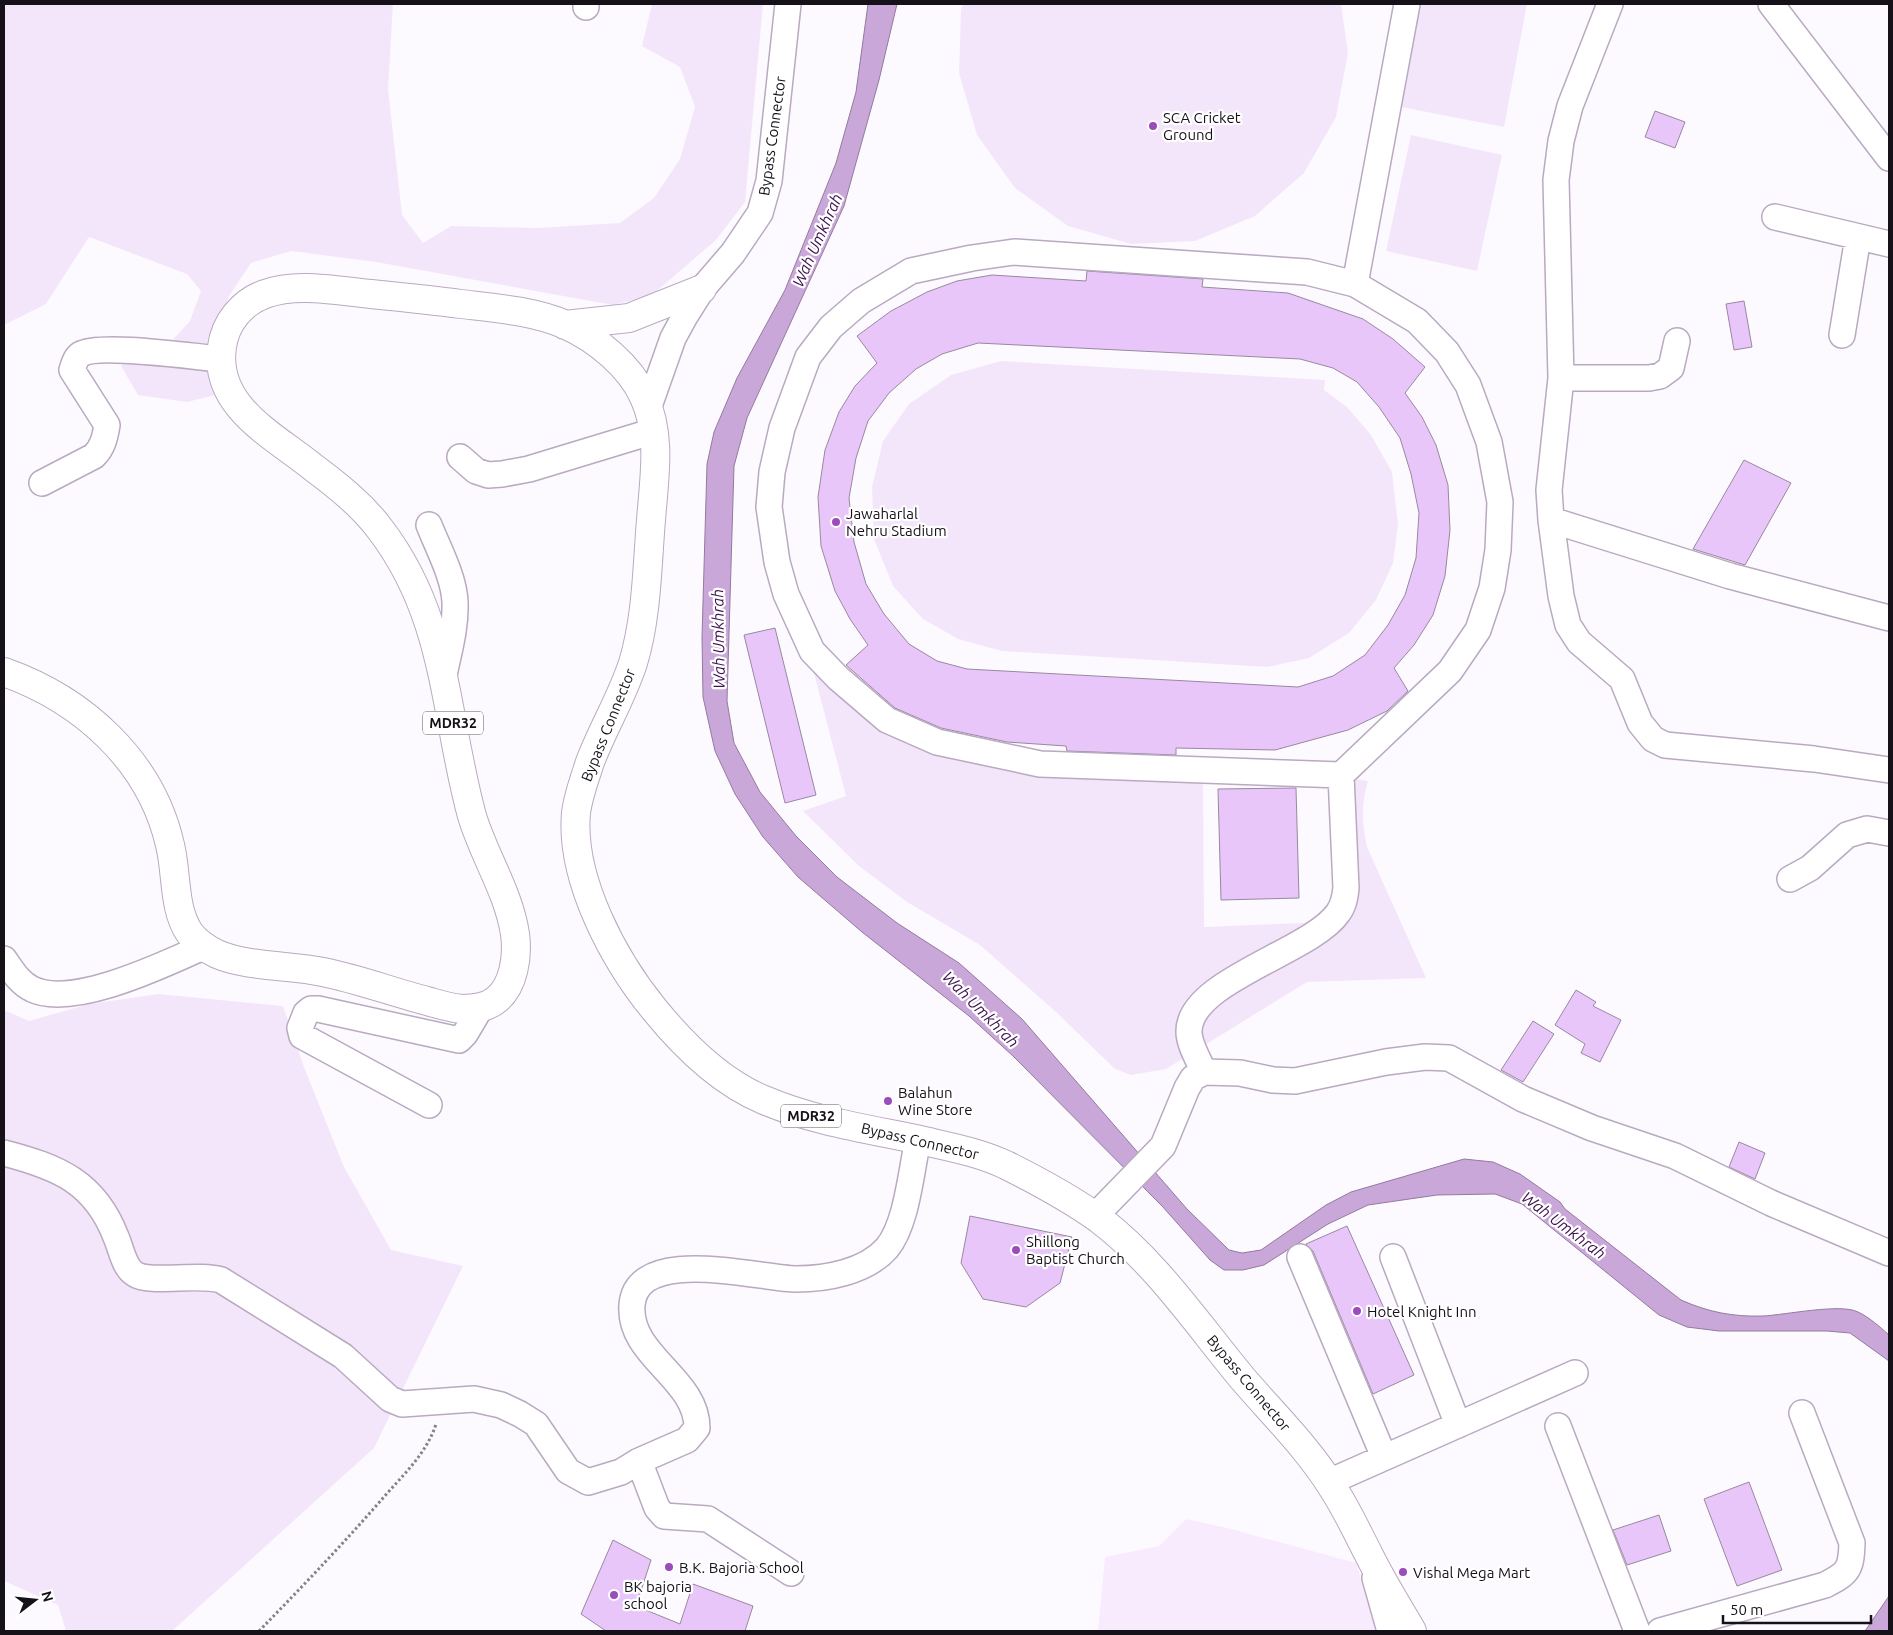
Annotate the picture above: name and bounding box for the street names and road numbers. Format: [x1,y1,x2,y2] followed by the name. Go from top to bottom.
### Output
[755,75,789,197] street label: Bypass Connector
[578,666,639,784] street label: Bypass Connector
[423,711,483,734] road number: MDR32
[781,1104,841,1128] road number: MDR32
[859,1119,981,1163] street label: Bypass Connector
[1204,1331,1294,1435] street label: Bypass Connector

